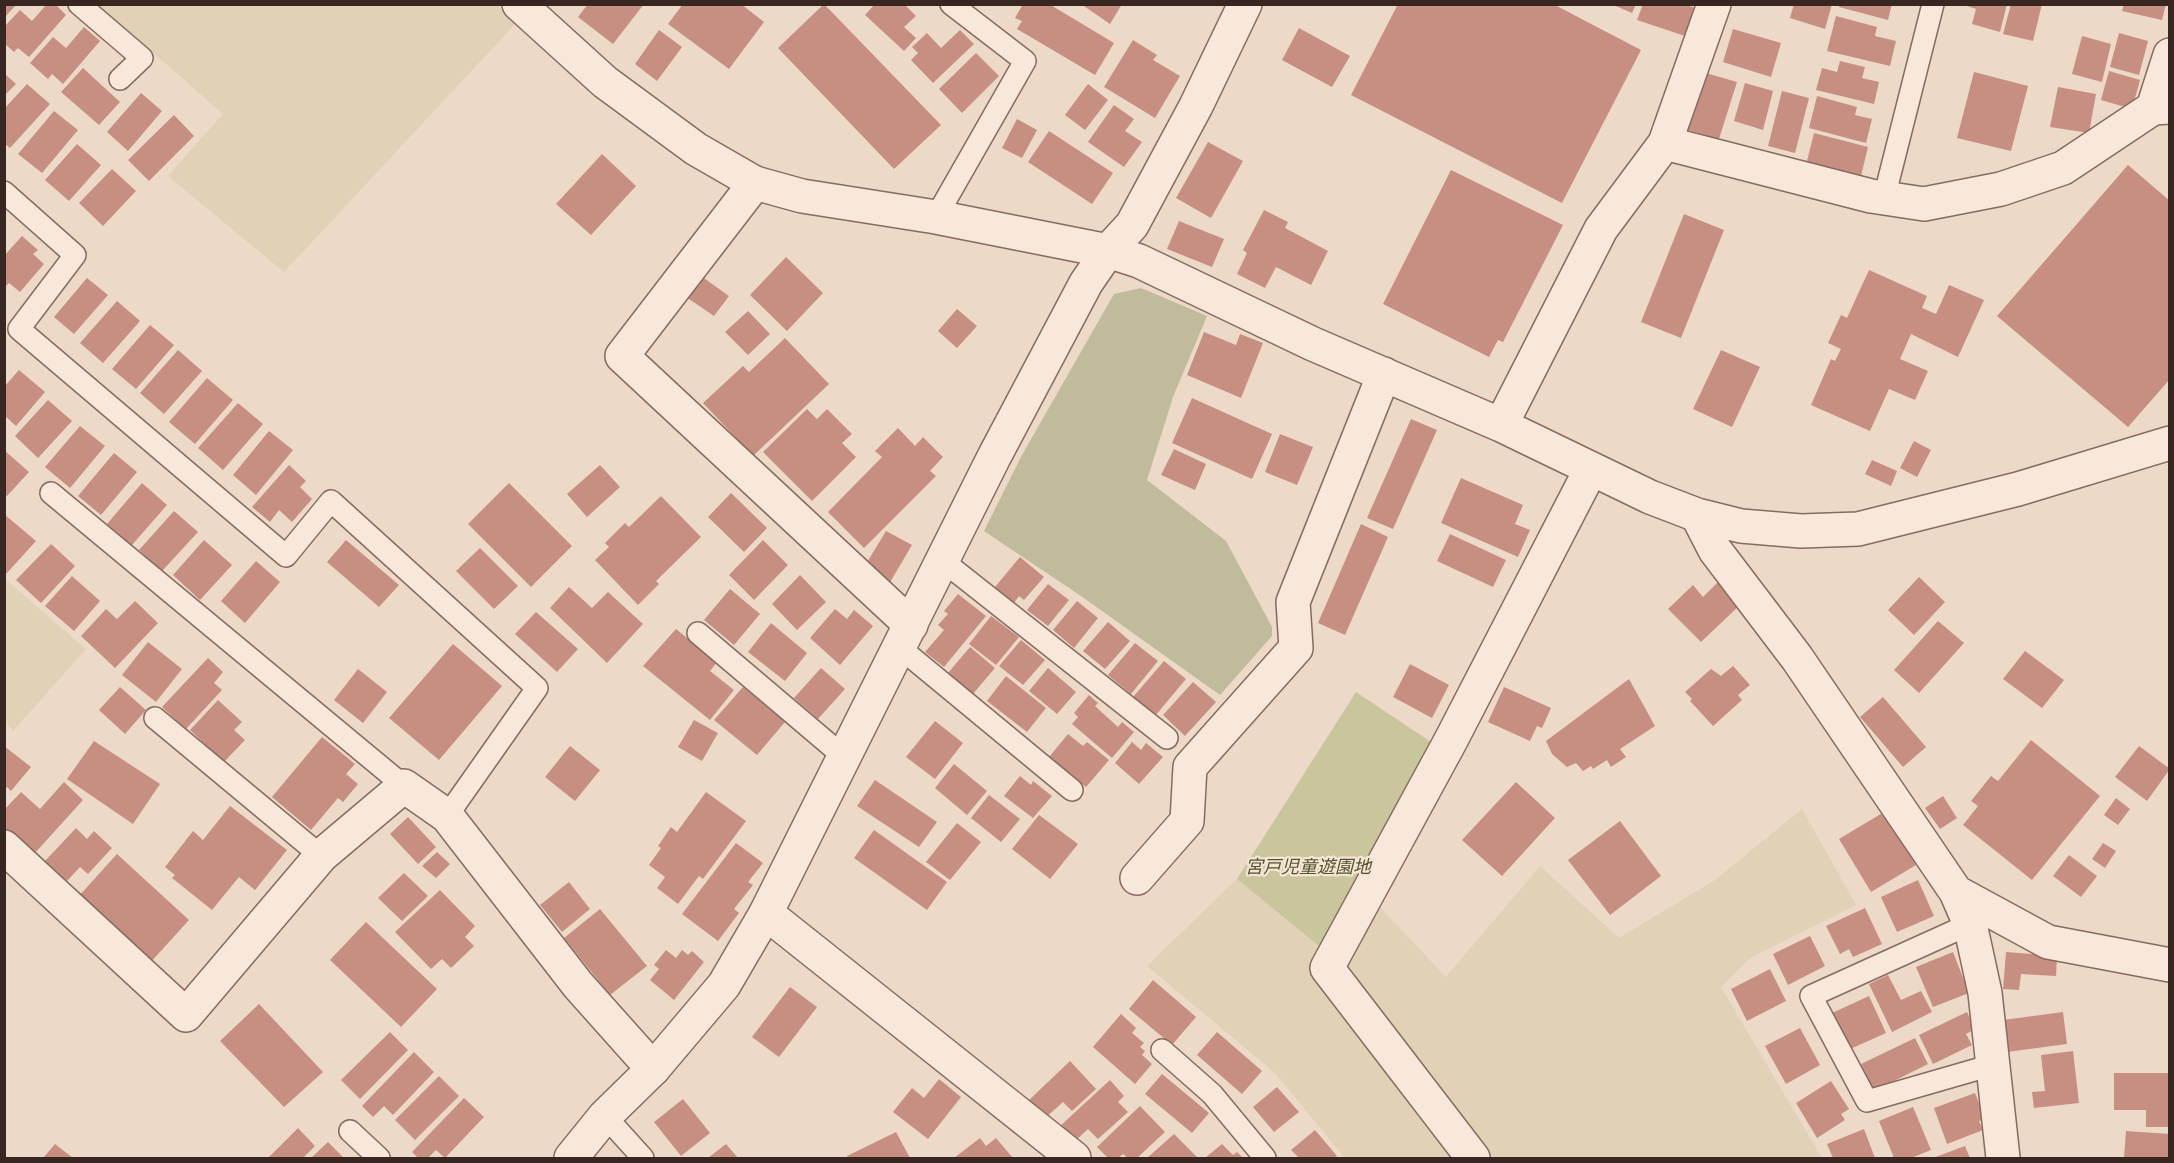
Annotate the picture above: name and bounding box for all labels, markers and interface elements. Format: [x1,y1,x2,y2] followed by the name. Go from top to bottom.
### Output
[1245,856,1371,878] park label: 宮戸児童遊園地

